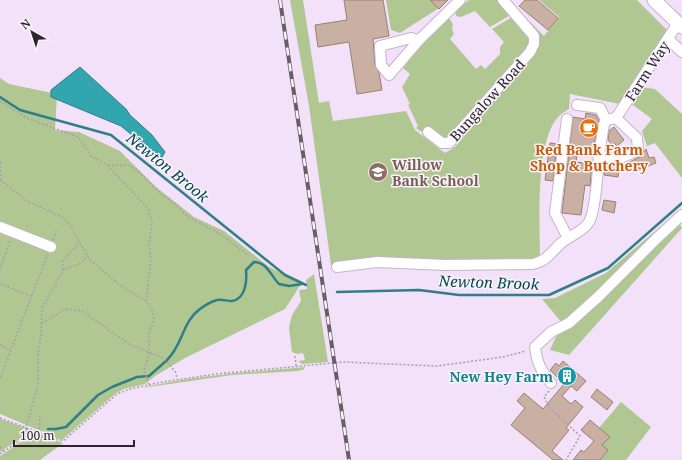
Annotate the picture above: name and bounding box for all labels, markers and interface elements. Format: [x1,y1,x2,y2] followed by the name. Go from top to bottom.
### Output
[12,12,52,52] north arrow
[17,15,34,32] text: N
[620,37,674,105] street label: Farm Way
[445,55,529,145] street label: Bungalow Road
[578,117,600,139] cafe icon: Red Bank Farm Shop & Butchery
[122,127,214,207] water label: Newton Brook
[530,140,649,175] place label: Red Bank Farm Shop & Butchery
[392,155,479,190] place label: Willow Bank School
[367,161,389,183] school or university icon: Willow Bank School
[437,270,540,294] water label: Newton Brook
[556,365,578,387] building icon: New Hey Farm
[449,367,553,386] place label: New Hey Farm
[14,422,134,448] scale bar
[20,427,55,444] text: 100 m

